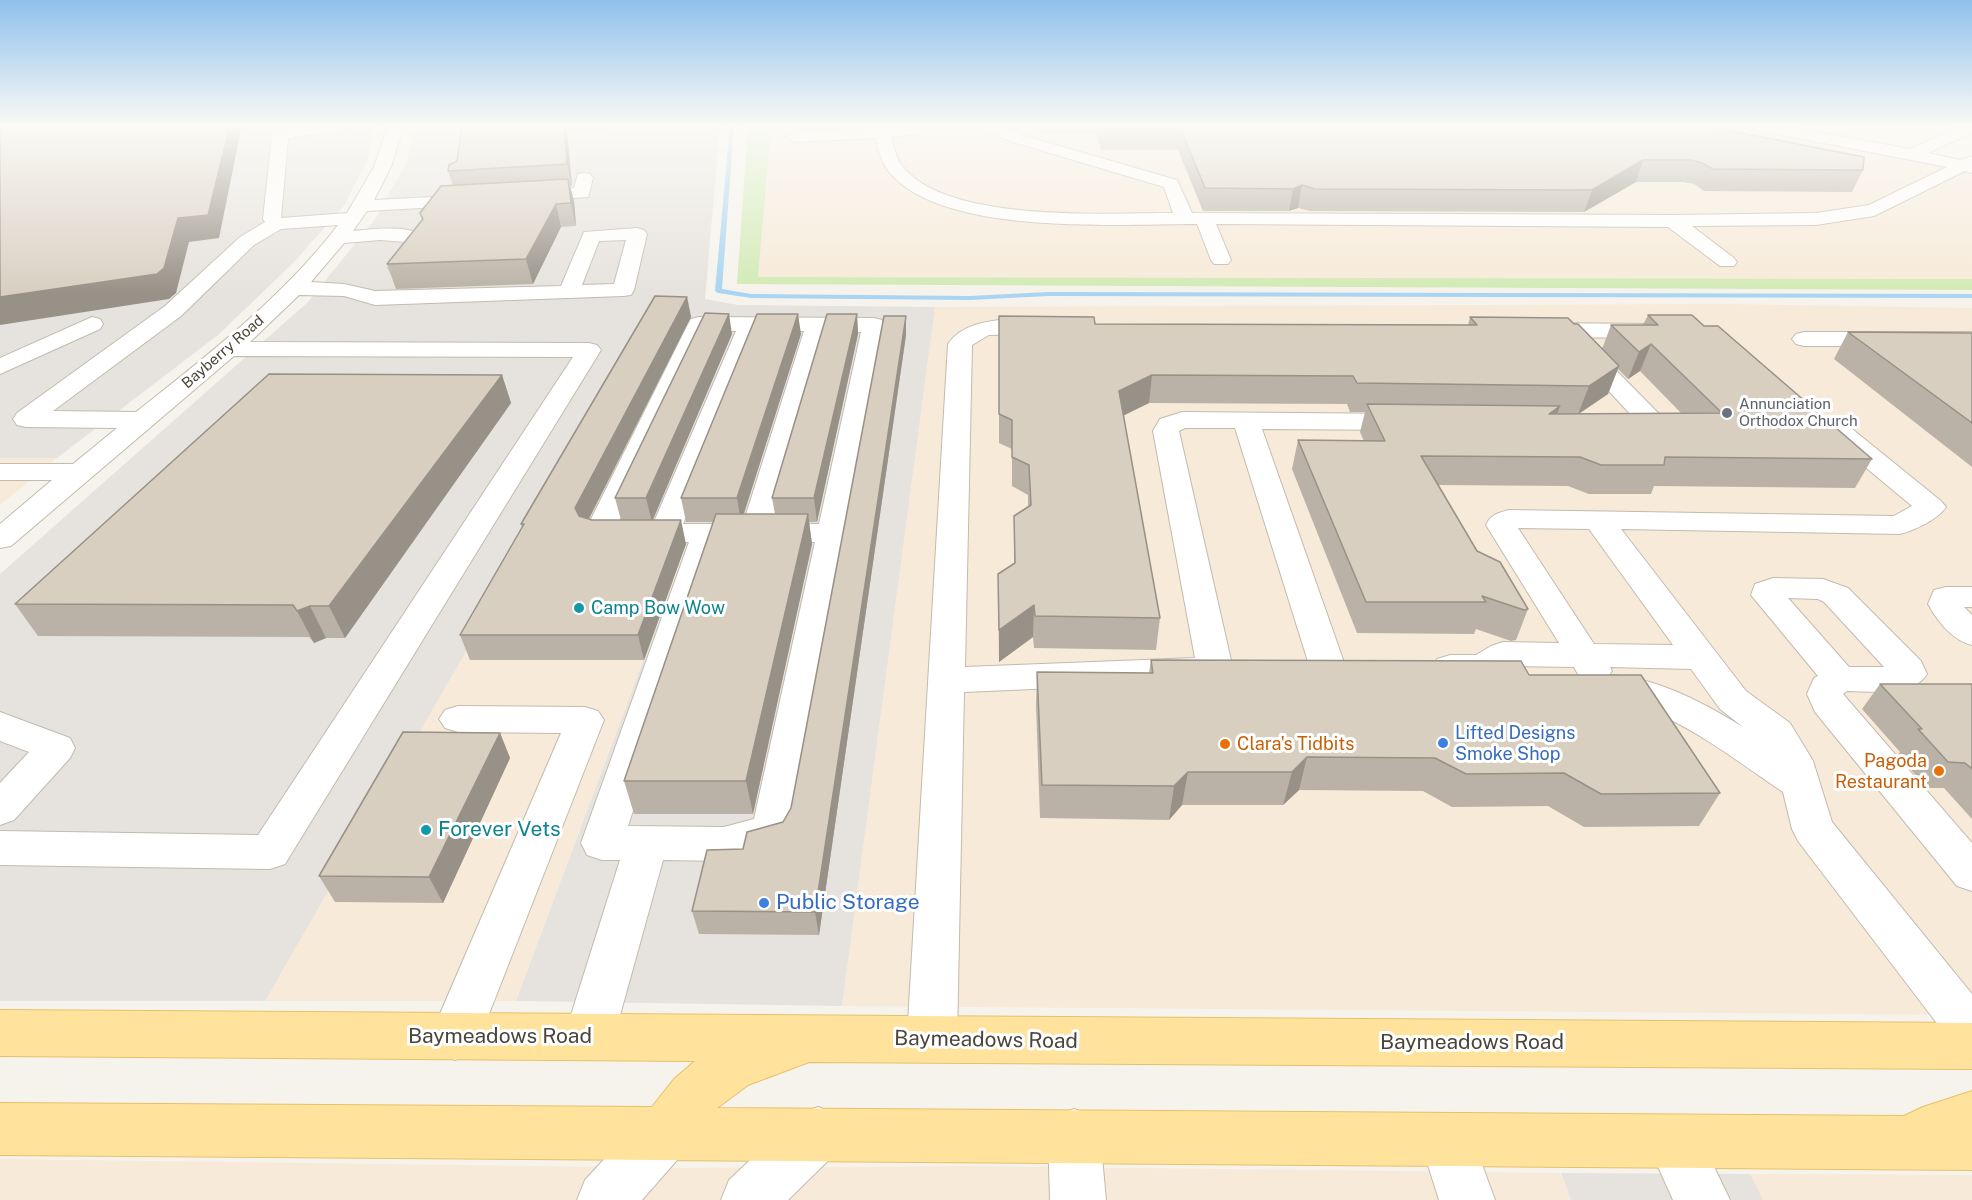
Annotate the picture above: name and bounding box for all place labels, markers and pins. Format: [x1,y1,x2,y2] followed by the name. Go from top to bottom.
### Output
[1739,395,1858,430] place label: Annunciation Orthodox Church
[1720,406,1734,420] marker: Annunciation Orthodox Church
[591,597,725,619] place label: Camp Bow Wow
[572,601,586,615] marker: Camp Bow Wow
[1455,722,1575,764] place label: Lifted Designs Smoke Shop
[1237,733,1354,755] place label: Clara's Tidbits
[1436,736,1450,750] marker: Lifted Designs Smoke Shop
[1218,737,1232,751] marker: Clara's Tidbits
[1835,750,1927,792] place label: Pagoda Restaurant
[1932,764,1946,778] marker: Pagoda Restaurant
[438,817,561,843] place label: Forever Vets
[419,823,433,837] marker: Forever Vets
[776,890,920,916] place label: Public Storage
[757,896,771,910] marker: Public Storage

